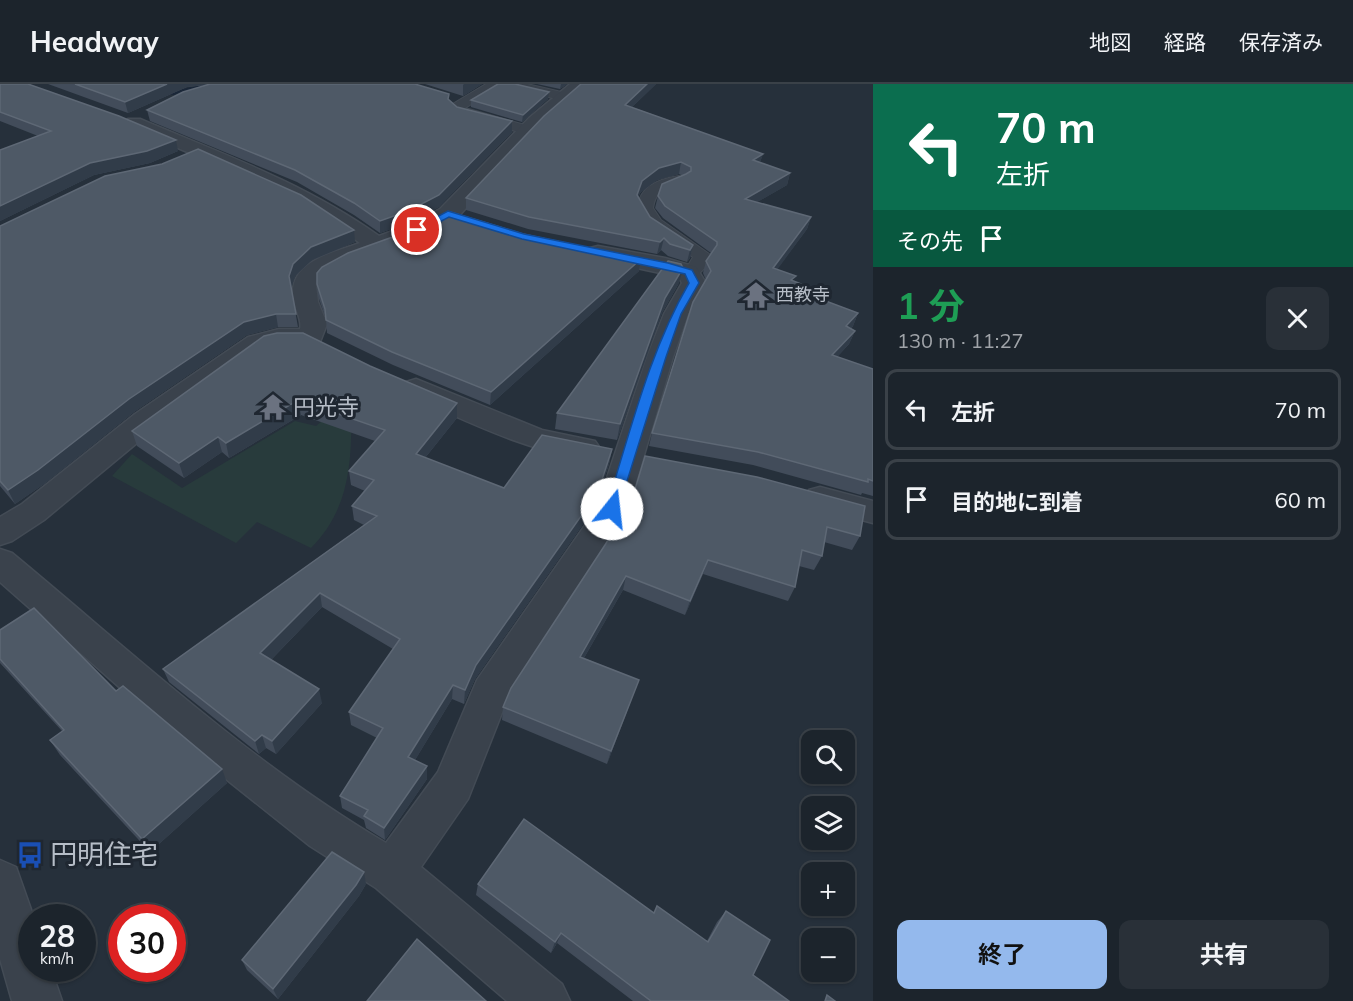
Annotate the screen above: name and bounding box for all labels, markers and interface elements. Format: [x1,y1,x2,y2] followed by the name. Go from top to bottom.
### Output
[30,24,159,59] text: Headway
[1089,29,1131,55] text: 地図
[1164,29,1206,55] text: 経路
[1239,29,1323,55] text: 保存済み
[996,101,1096,154] text: 70 m
[897,108,975,186] icon: left
[996,157,1050,191] text: 左折
[391,204,442,255] pin
[400,213,433,246] icon: arrive
[975,222,1008,255] icon: arrive
[897,227,963,255] text: その先
[741,280,771,310] temple icon: 西教寺
[776,283,830,306] place label: 西教寺
[897,283,964,328] text: 1 分
[1266,287,1329,350] button: close
[897,328,1023,353] text: 130 m · 11:27
[258,392,288,422] temple icon: 円光寺
[293,393,359,421] place label: 円光寺
[900,393,933,426] icon: left
[1275,396,1326,424] text: 70 m
[951,398,995,426] text: 左折
[580,477,644,541] position arrow
[900,483,933,516] icon: arrive
[1275,486,1326,514] text: 60 m
[951,488,1083,516] text: 目的地に到着
[801,730,855,982] map controls
[801,730,855,784] button: search
[801,796,855,850] button: layers
[50,837,158,871] place label: 円明住宅
[15,840,45,870] bus stop icon: 円明住宅
[801,862,855,916] button: +
[108,904,186,982] speed limit sign: 30
[39,917,75,955] text: 28
[897,920,1107,989] button: 終了
[1119,920,1329,989] button: 共有
[801,928,855,982] button: −
[40,949,74,968] text: km/h

